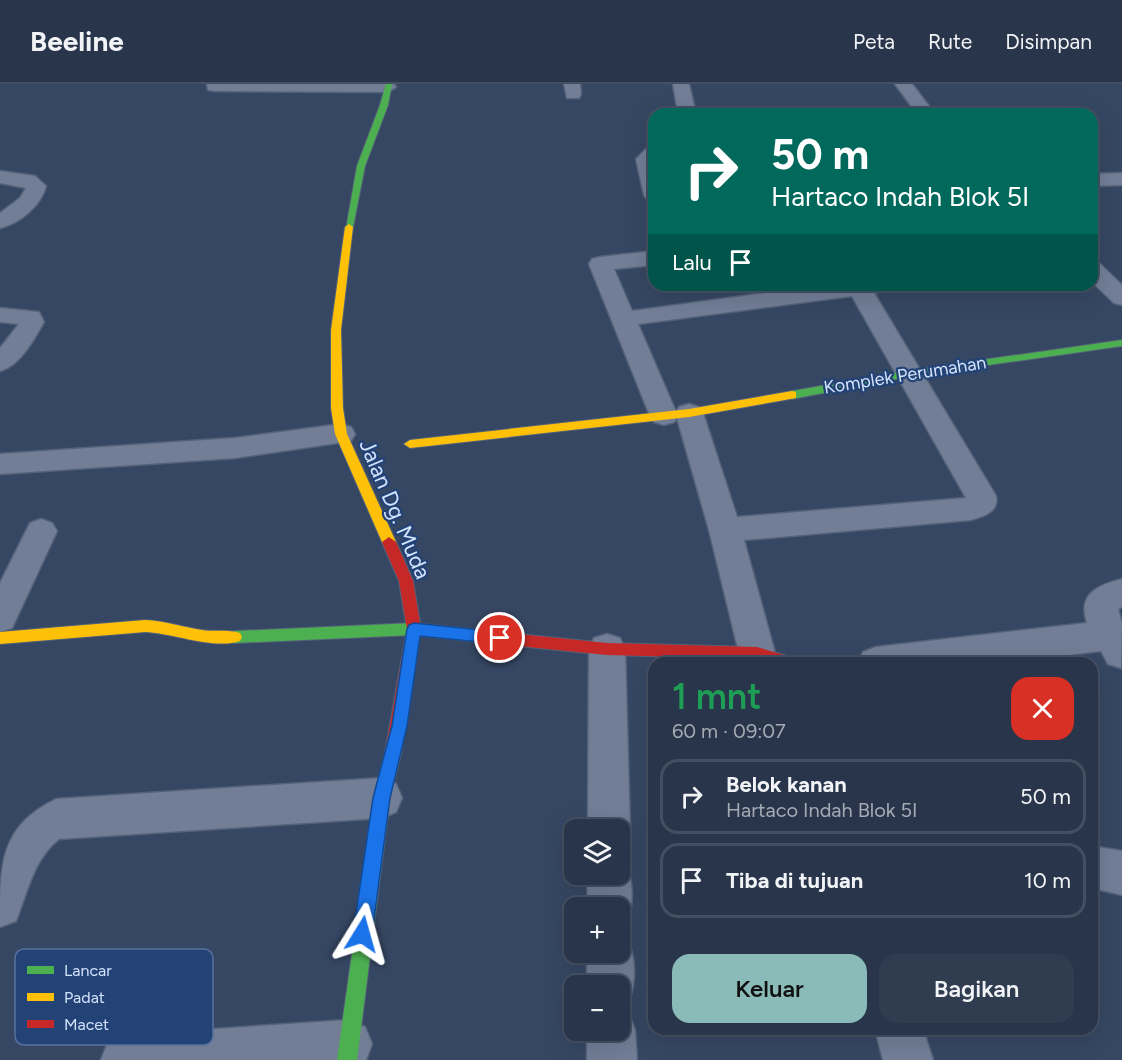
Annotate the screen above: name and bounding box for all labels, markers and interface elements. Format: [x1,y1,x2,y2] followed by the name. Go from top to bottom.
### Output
[30,24,124,58] text: Beeline
[853,29,895,54] text: Peta
[928,29,972,54] text: Rute
[1005,29,1092,54] text: Disimpan
[771,129,869,180] text: 50 m
[672,132,750,210] icon: right
[771,180,1029,213] text: Hartaco Indah Blok 5I
[724,246,757,279] icon: arrive
[672,249,712,276] text: Lalu
[822,351,988,399] street label: Komplek Perumahan
[353,435,437,583] street label: Jalan Dg. Muda
[474,612,525,663] pin
[483,621,516,654] icon: arrive
[672,675,761,718] text: 1 mnt
[1011,677,1074,740] button: close
[672,719,786,743] text: 60 m · 09:07
[726,771,847,798] text: Belok kanan
[675,780,708,813] icon: right
[1020,783,1071,810] text: 50 m
[726,798,917,822] text: Hartaco Indah Blok 5I
[564,819,630,1041] map controls
[564,819,630,885] button: layers
[675,864,708,897] icon: arrive
[726,867,863,894] text: Tiba di tujuan
[1024,867,1071,894] text: 10 m
[564,897,630,963] button: +
[330,902,394,966] position arrow
[15,949,213,1045] legend
[672,954,867,1023] button: Keluar
[879,954,1074,1023] button: Bagikan
[64,961,112,980] text: Lancar
[564,975,630,1041] button: −
[64,988,105,1007] text: Padat
[64,1015,109,1034] text: Macet

